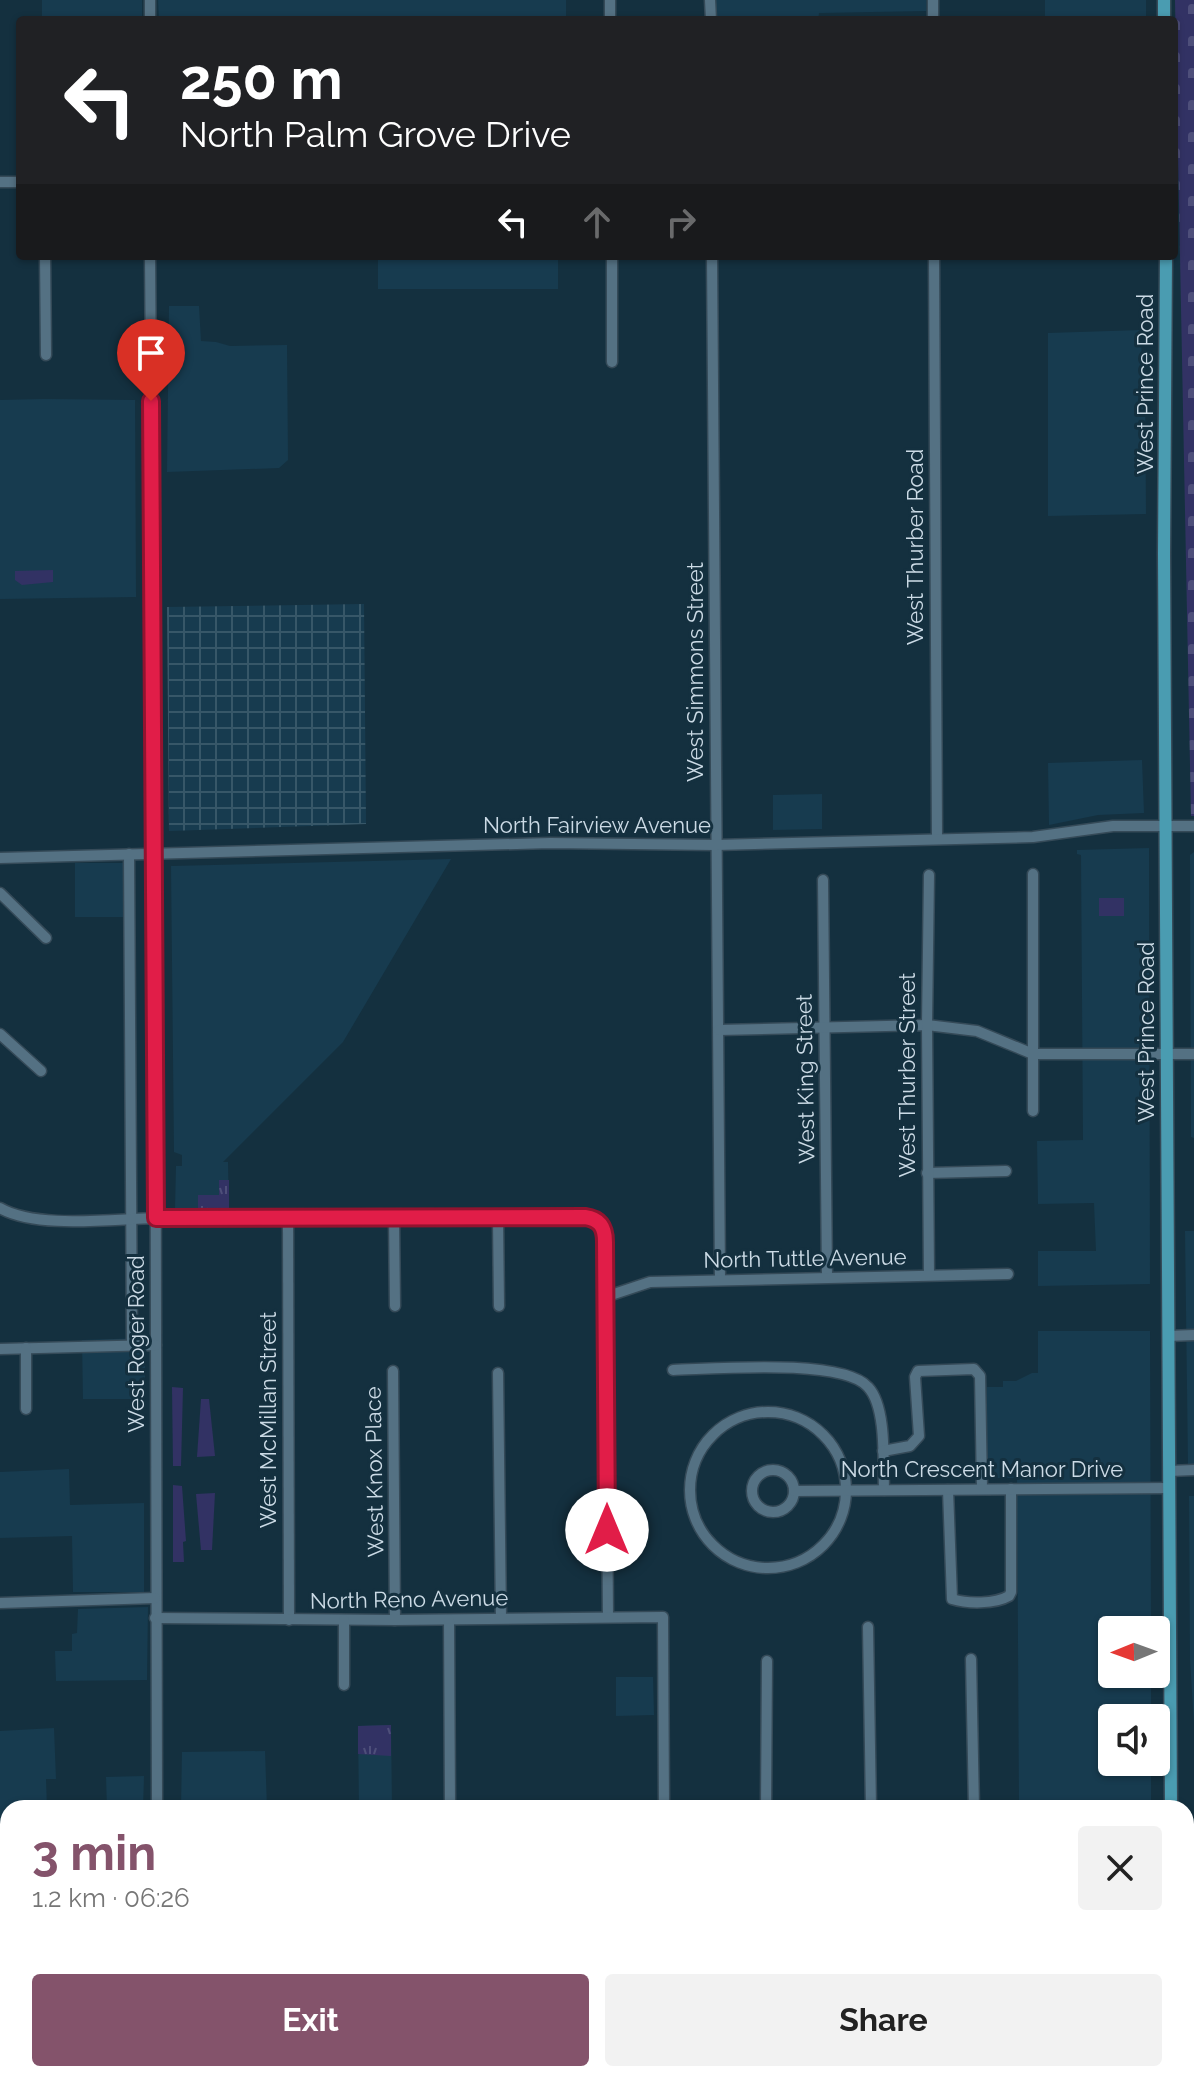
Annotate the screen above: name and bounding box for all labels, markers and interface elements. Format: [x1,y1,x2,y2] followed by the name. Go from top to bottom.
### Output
[180,46,343,112] text: 250 m
[48,48,152,152] icon: left
[180,113,571,155] text: North Palm Grove Drive
[491,200,535,244] icon: left
[575,200,619,244] icon: ahead
[659,200,703,244] icon: right
[1132,294,1158,474] street label: West Prince Road
[117,319,185,401] pin
[129,331,173,375] icon: arrive
[902,449,928,645] street label: West Thurber Road
[682,561,708,782] street label: West Simmons Street
[483,812,711,838] street label: North Fairview Avenue
[1133,942,1159,1122] street label: West Prince Road
[894,972,920,1177] street label: West Thurber Street
[791,993,819,1164] street label: West King Street
[703,1243,907,1273] street label: North Tuttle Avenue
[123,1255,149,1433] street label: West Roger Road
[255,1311,281,1528] street label: West McMillan Street
[360,1386,388,1558] street label: West Knox Place
[841,1456,1123,1482] street label: North Crescent Manor Drive
[565,1488,649,1572] position arrow
[310,1584,508,1614] street label: North Reno Avenue
[1098,1616,1170,1688] north arrow
[1098,1616,1170,1776] map controls
[1098,1704,1170,1776] button: sound
[32,1825,156,1881] text: 3 min
[1078,1826,1162,1910] button: close
[32,1883,190,1913] text: 1.2 km · 06:26
[32,1974,589,2066] button: Exit
[605,1974,1162,2066] button: Share

